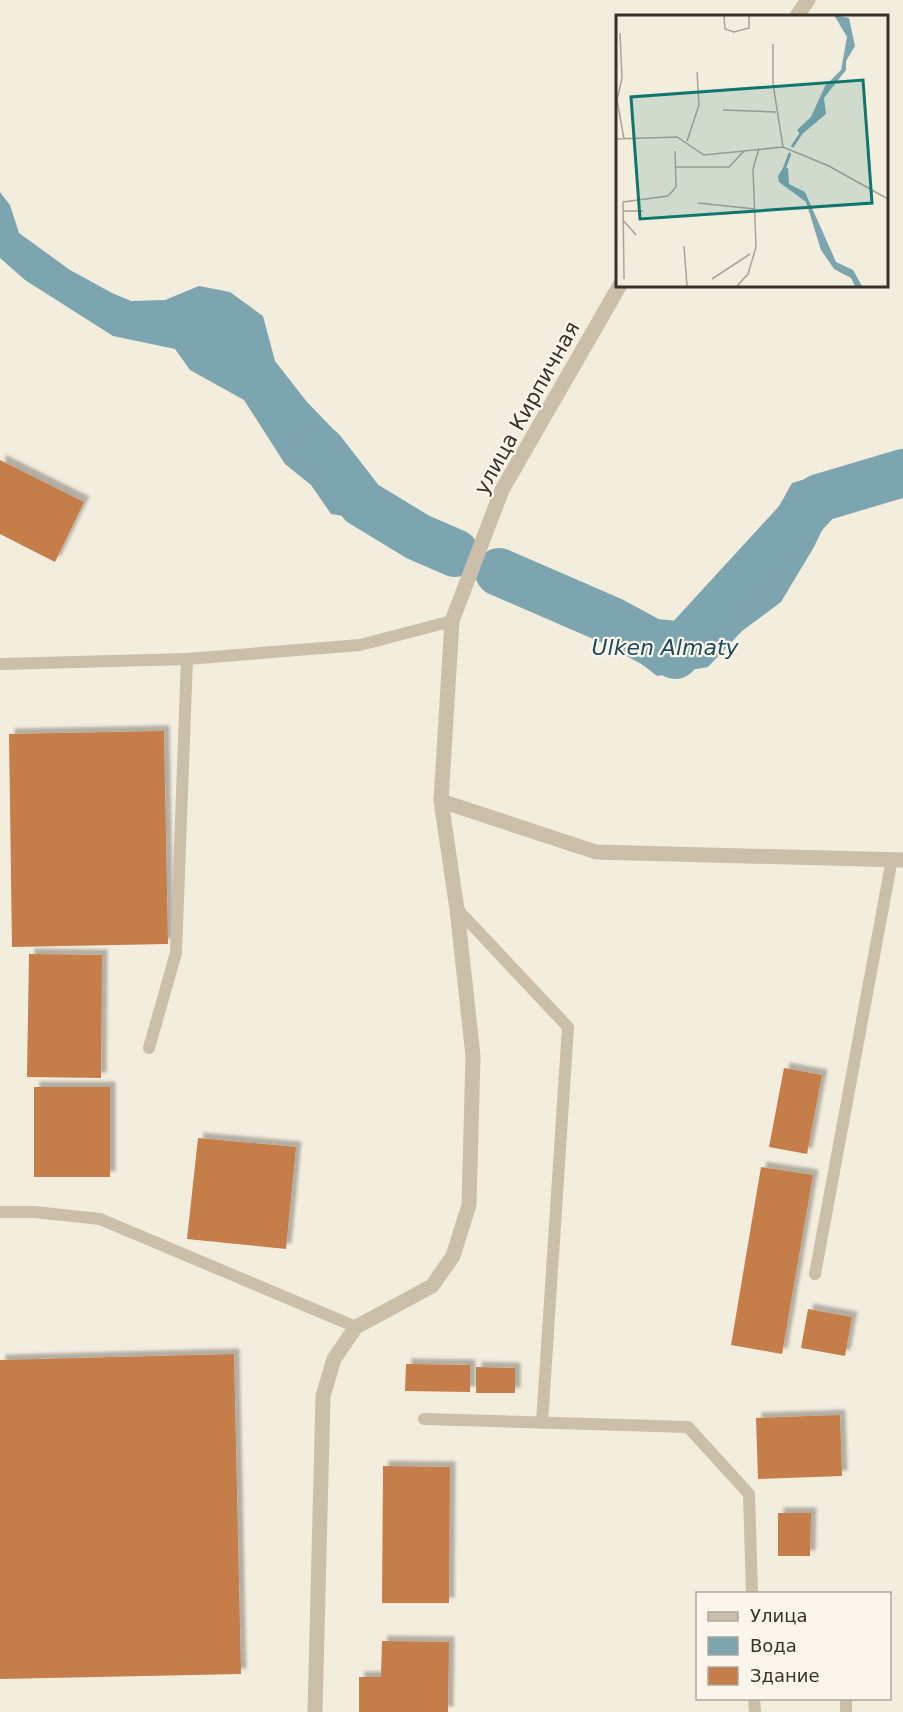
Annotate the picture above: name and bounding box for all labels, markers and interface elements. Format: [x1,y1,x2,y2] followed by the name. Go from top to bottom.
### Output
[616,15,888,286] inset map
[469,317,585,499] street label: улица Кирпичная
[591,635,740,660] water label: Ulken Almaty
[696,1592,891,1700] legend
[750,1605,807,1626] text: Улица
[750,1635,797,1656] text: Вода
[750,1665,820,1686] text: Здание

